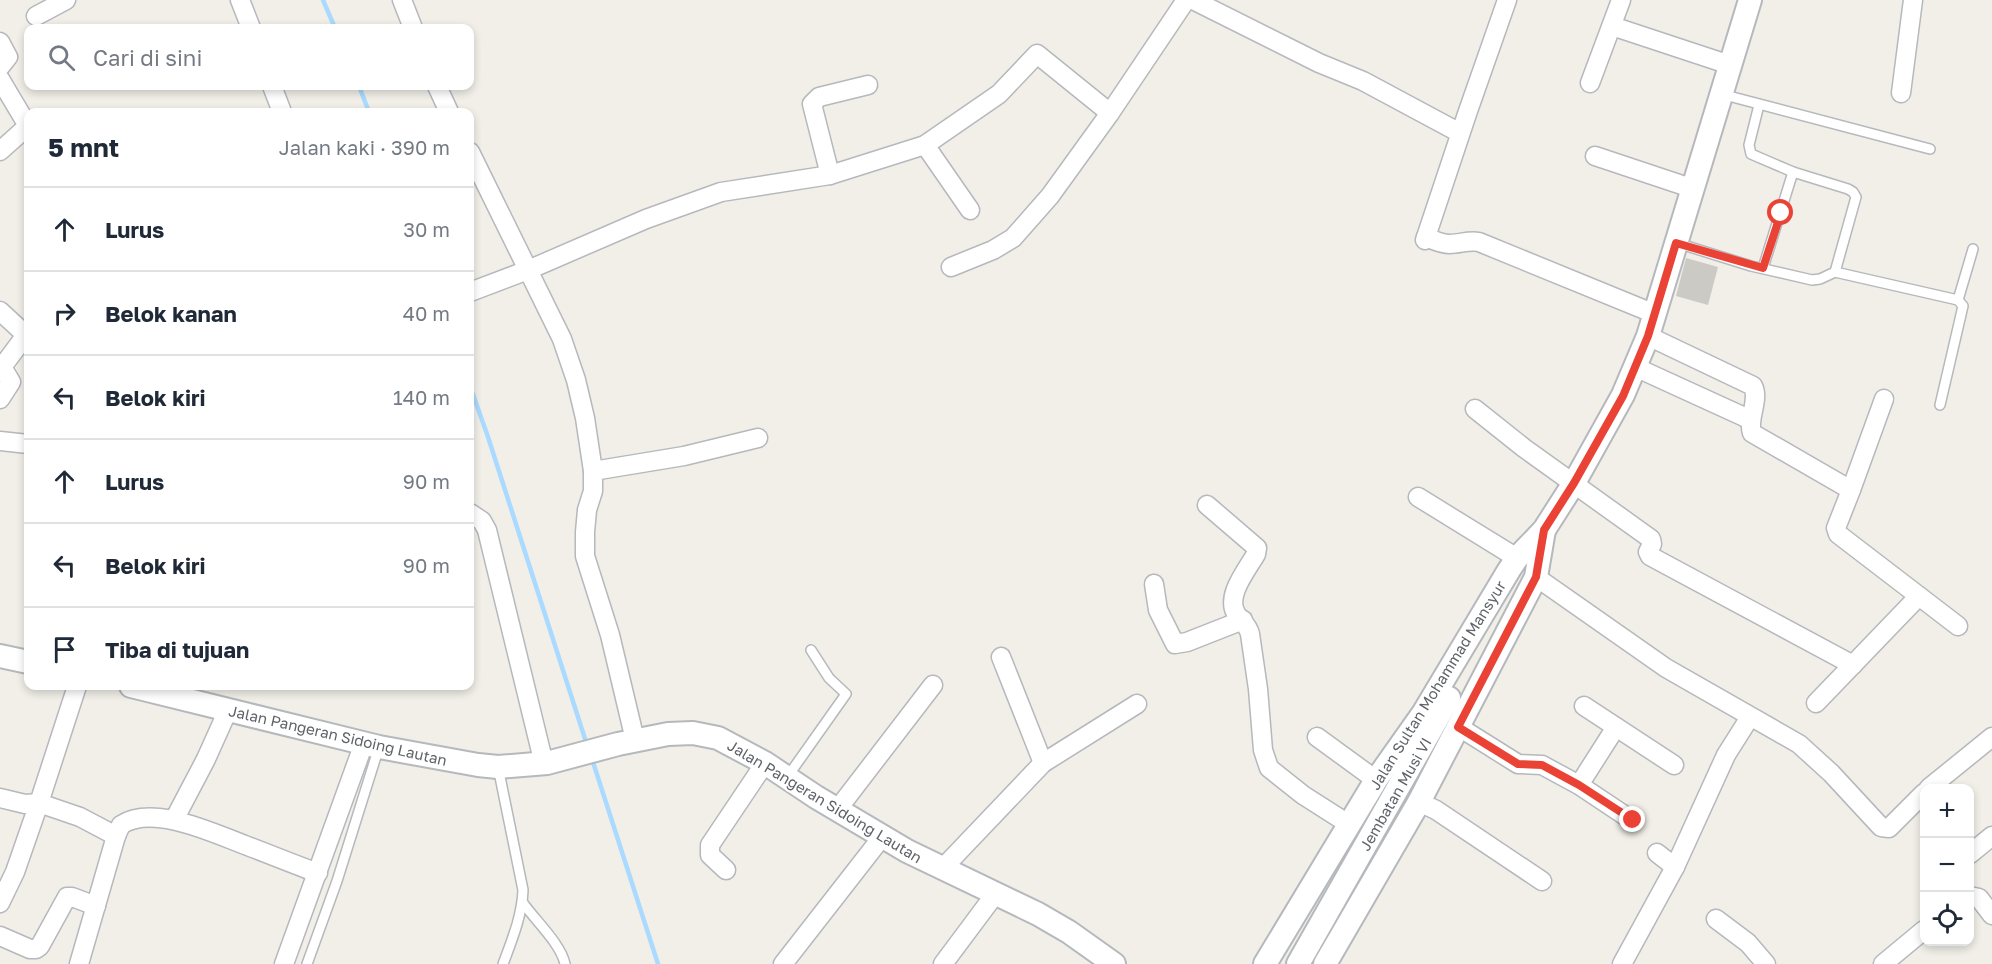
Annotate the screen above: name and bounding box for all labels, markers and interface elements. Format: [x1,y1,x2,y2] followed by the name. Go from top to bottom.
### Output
[24,24,474,90] search box
[45,41,78,74] icon: search
[93,44,202,71] text: Cari di sini
[48,132,119,163] text: 5 mnt
[279,135,450,159] text: Jalan kaki · 390 m
[1767,199,1793,225] route start
[48,213,81,246] icon: ahead
[105,216,164,243] text: Lurus
[403,217,450,241] text: 30 m
[48,297,81,330] icon: right
[105,300,237,327] text: Belok kanan
[403,301,450,325] text: 40 m
[48,381,81,414] icon: left
[105,384,206,411] text: Belok kiri
[393,385,450,409] text: 140 m
[48,465,81,498] icon: ahead
[105,468,164,495] text: Lurus
[403,469,450,493] text: 90 m
[48,549,81,582] icon: left
[105,552,206,579] text: Belok kiri
[403,553,450,577] text: 90 m
[1365,577,1509,793] street label: Jalan Sultan Mohammad Mansyur
[48,633,81,666] icon: arrive
[105,636,249,663] text: Tiba di tujuan
[227,701,449,769] street label: Jalan Pangeran Sidoing Lautan
[1355,734,1435,854] street label: Jembatan Musi VI
[725,736,925,866] street label: Jalan Pangeran Sidoing Lautan
[1920,784,1974,946] map controls
[1920,784,1974,838] button: +
[1619,806,1645,832] route end
[1920,838,1974,892] button: −
[1920,892,1974,946] button: locate

